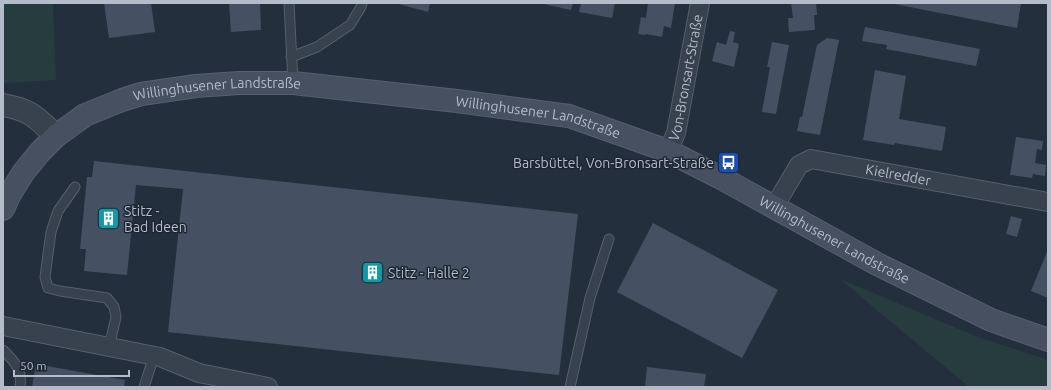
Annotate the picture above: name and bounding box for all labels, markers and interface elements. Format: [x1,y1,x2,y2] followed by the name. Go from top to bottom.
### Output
[665,13,706,143] street label: Von-Bronsart-Straße
[131,75,302,104] street label: Willinghusener Landstraße
[455,93,623,142] street label: Willinghusener Landstraße
[716,150,742,176] bus stop icon: Barsbüttel, Von-Bronsart-Straße
[513,155,714,171] place label: Barsbüttel, Von-Bronsart-Straße
[864,161,933,189] street label: Kielredder
[757,193,912,287] street label: Willinghusener Landstraße
[124,203,187,235] place label: Stitz - Bad Ideen
[95,206,121,232] building icon: Stitz - Bad Ideen
[360,260,386,286] building icon: Stitz - Halle 2
[388,265,470,281] place label: Stitz - Halle 2
[14,352,129,378] scale bar
[20,359,47,372] text: 50 m

